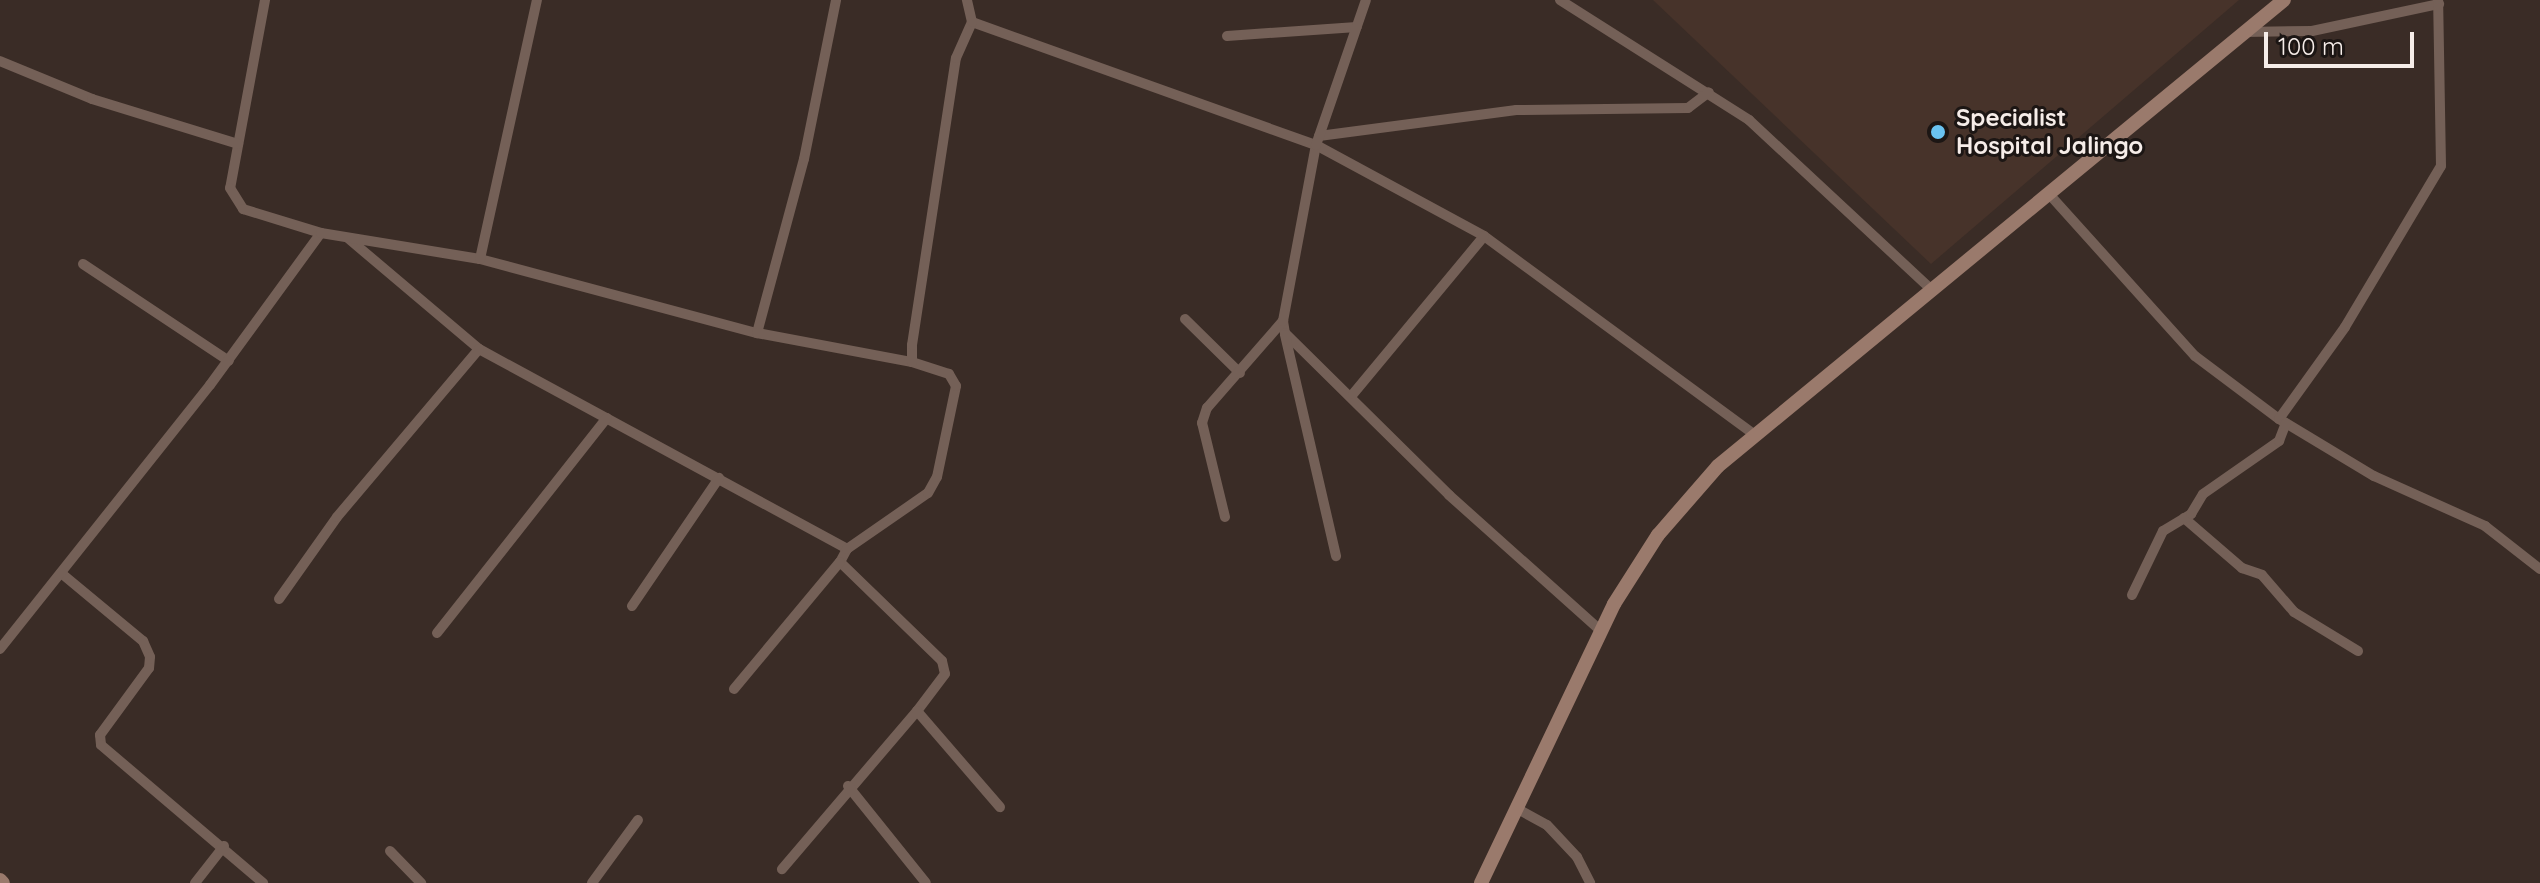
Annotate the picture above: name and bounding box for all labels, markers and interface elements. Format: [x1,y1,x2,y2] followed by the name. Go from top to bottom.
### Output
[2268,16,2418,66] scale bar
[2278,31,2344,61] text: 100 m
[1956,104,2143,160] place label: Specialist Hospital Jalingo
[1927,121,1949,143] marker: Specialist Hospital Jalingo

